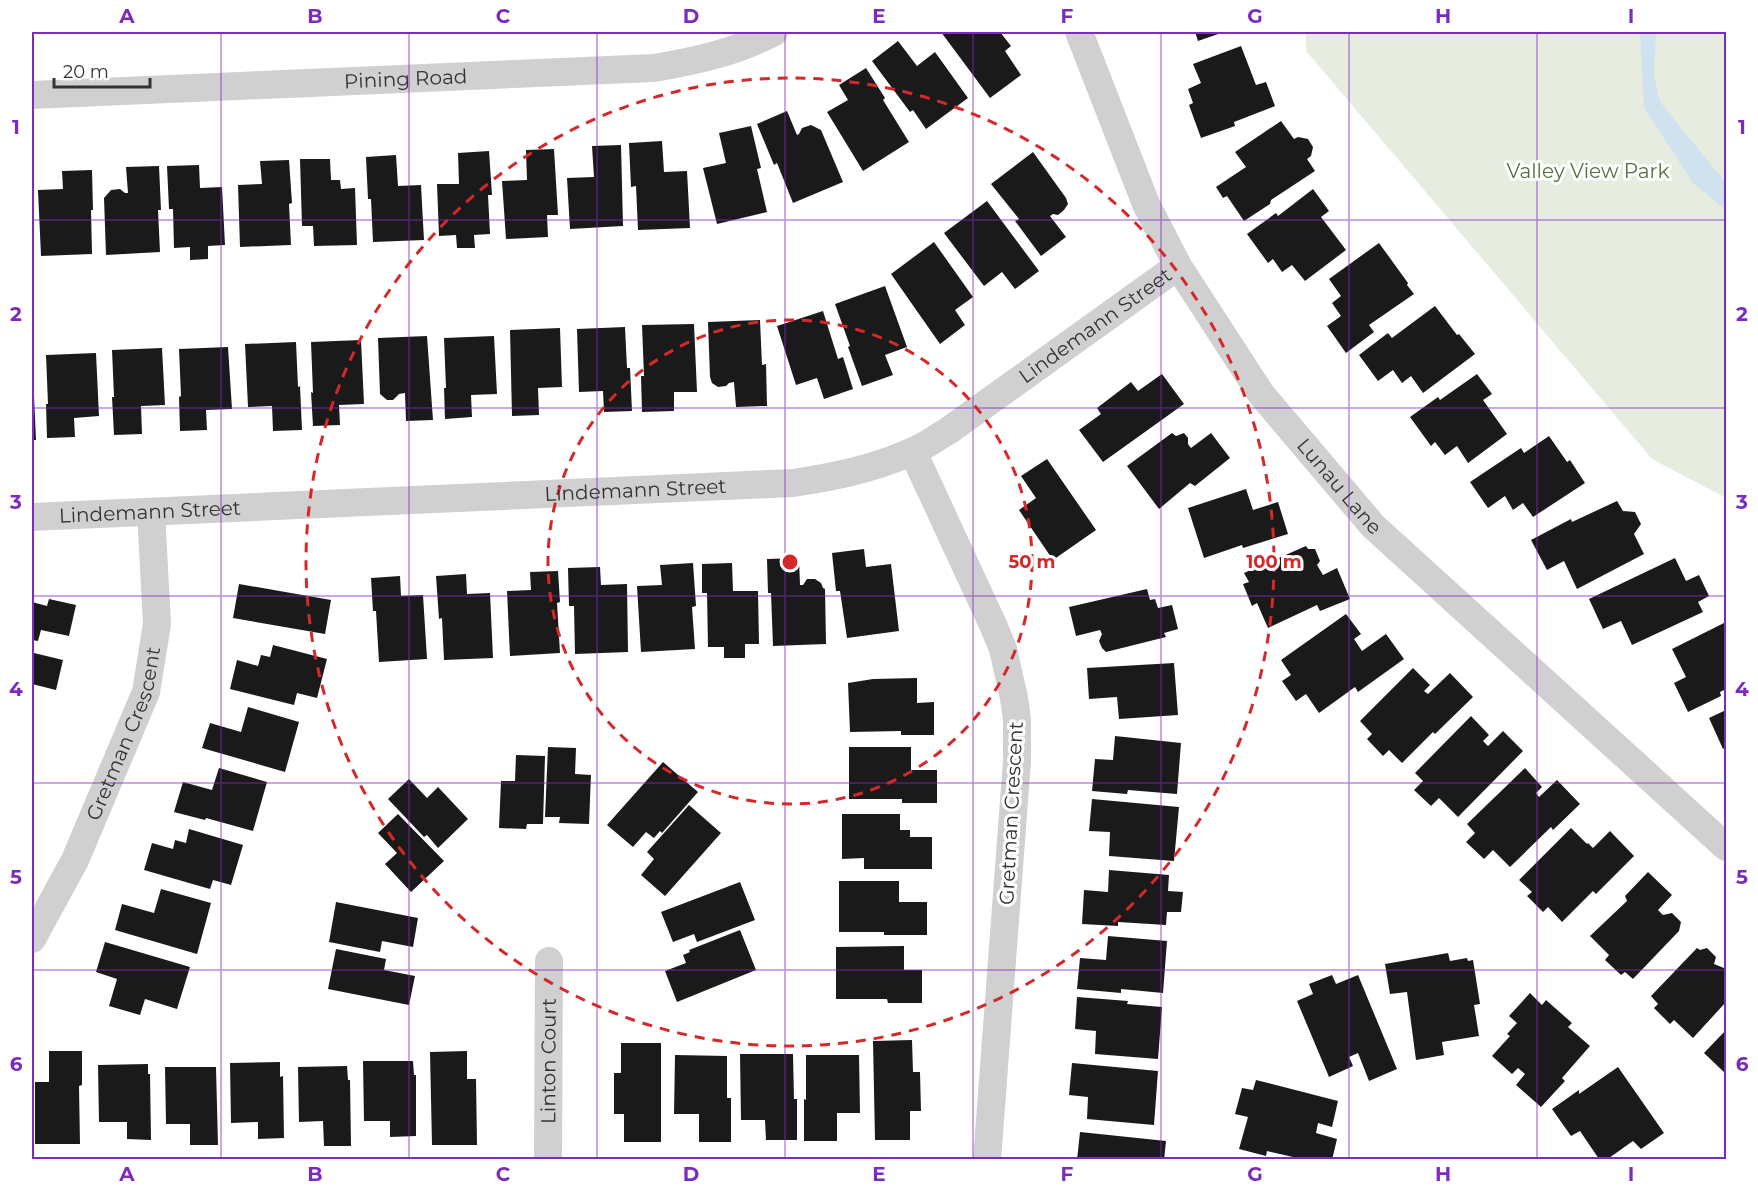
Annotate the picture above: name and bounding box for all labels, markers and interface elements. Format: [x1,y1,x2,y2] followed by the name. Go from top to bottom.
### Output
[118,4,135,28] text: A
[307,4,323,28] text: B
[496,4,511,28] text: C
[683,4,699,28] text: D
[872,4,886,28] text: E
[1061,4,1074,28] text: F
[1247,4,1263,28] text: G
[1435,4,1451,28] text: H
[1628,4,1634,28] text: I
[54,51,150,89] scale bar
[63,61,109,83] text: 20 m
[343,64,468,93] street label: Pining Road
[12,115,20,139] text: 1
[1738,115,1746,139] text: 1
[1507,159,1669,183] park label: Valley View Park
[1014,262,1176,388] street label: Lindemann Street
[10,302,22,326] text: 2
[1736,302,1748,326] text: 2
[1292,433,1386,540] street label: Lunau Lane
[544,474,727,506] street label: Lindemann Street
[9,490,22,514] text: 3
[1735,490,1748,514] text: 3
[58,496,241,528] street label: Lindemann Street
[1009,551,1055,573] text: 50 m
[1246,551,1302,573] text: 100 m
[780,552,800,572] centre of rings
[81,645,165,824] street label: Gretman Crescent
[9,677,23,701] text: 4
[1735,677,1749,701] text: 4
[994,721,1028,905] street label: Gretman Crescent
[10,865,22,889] text: 5
[1736,865,1748,889] text: 5
[536,998,561,1124] street label: Linton Court
[10,1052,23,1076] text: 6
[1736,1052,1749,1076] text: 6
[118,1162,135,1186] text: A
[307,1162,323,1186] text: B
[496,1162,511,1186] text: C
[683,1162,699,1186] text: D
[872,1162,886,1186] text: E
[1061,1162,1074,1186] text: F
[1247,1162,1263,1186] text: G
[1435,1162,1451,1186] text: H
[1628,1162,1634,1186] text: I

